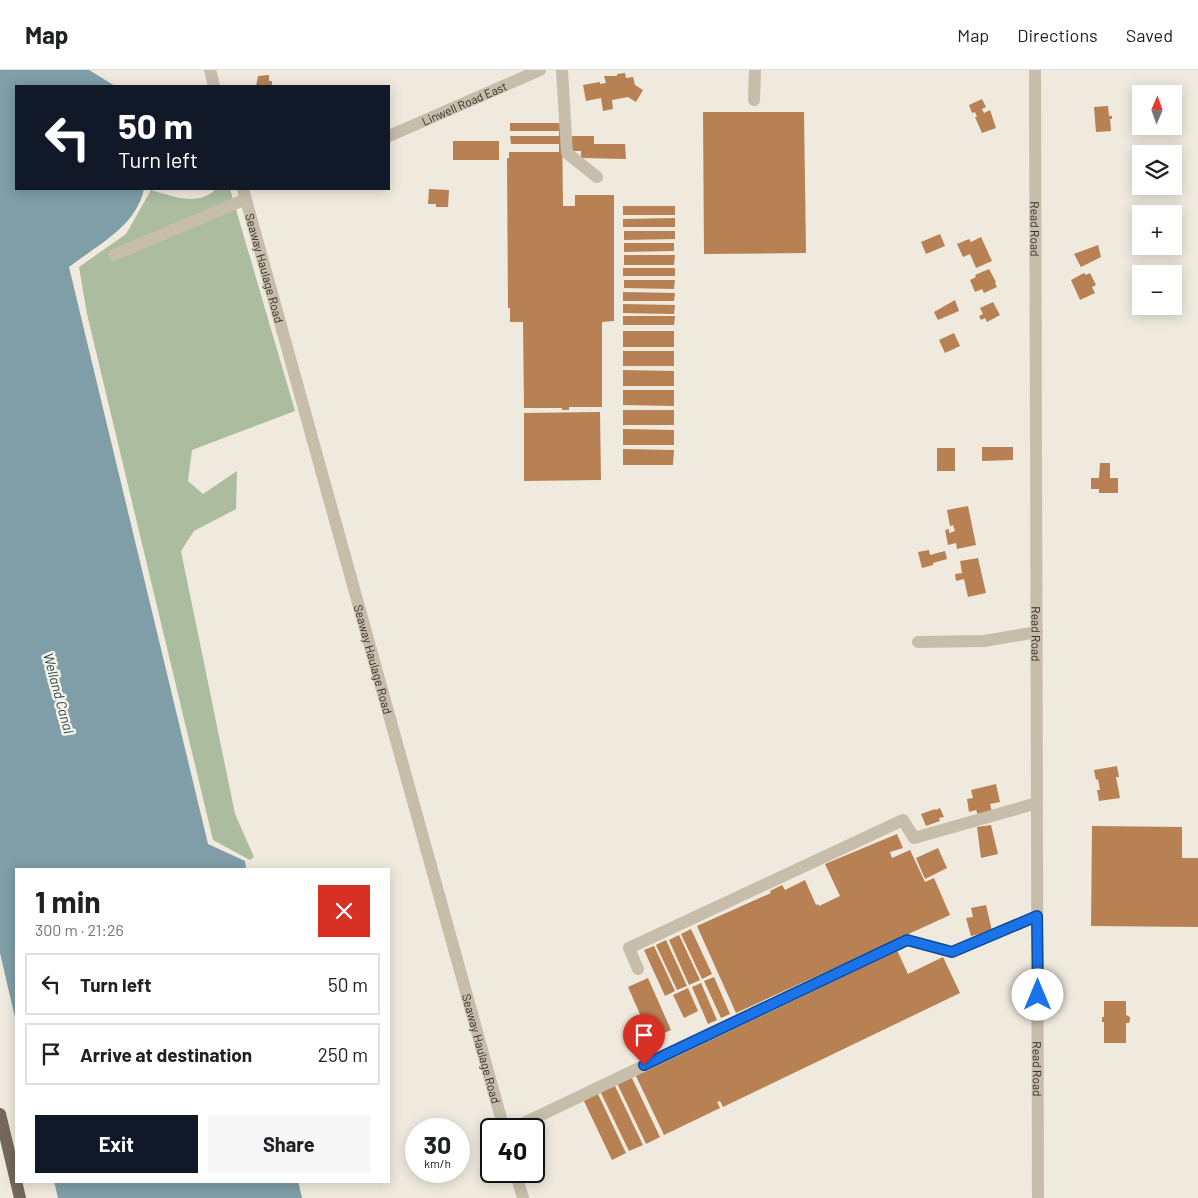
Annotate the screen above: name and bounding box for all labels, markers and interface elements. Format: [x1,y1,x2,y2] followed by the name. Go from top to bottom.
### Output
[25,20,68,49] text: Map
[957,24,989,46] text: Map
[1017,24,1098,46] text: Directions
[1126,24,1173,46] text: Saved
[419,78,509,128] street label: Linwell Road East
[1132,85,1182,135] north arrow
[1132,85,1182,315] map controls
[118,104,193,146] text: 50 m
[35,105,100,170] icon: left
[1132,145,1182,195] button: layers
[118,146,198,172] text: Turn left
[1028,201,1042,257] street label: Read Road
[1132,205,1182,255] button: +
[243,212,287,324] street label: Seaway Haulage Road
[1132,265,1182,315] button: −
[352,603,395,716] street label: Seaway Haulage Road
[1029,606,1044,662] street label: Read Road
[40,651,78,735] water label: Welland Canal
[35,883,101,919] text: 1 min
[318,885,370,937] button: close
[35,920,124,939] text: 300 m · 21:26
[1011,968,1063,1020] position arrow
[37,970,65,998] icon: left
[80,973,151,996] text: Turn left
[328,973,368,996] text: 50 m
[460,992,504,1105] street label: Seaway Haulage Road
[623,1014,665,1065] pin
[630,1021,658,1049] icon: arrive
[37,1040,65,1068] icon: arrive
[1031,1041,1045,1097] street label: Read Road
[80,1043,252,1066] text: Arrive at destination
[318,1043,368,1066] text: 250 m
[35,1115,198,1173] button: Exit
[208,1115,370,1173] button: Share
[480,1118,545,1183] speed limit sign: 40
[424,1129,451,1159] text: 30
[424,1156,451,1170] text: km/h

